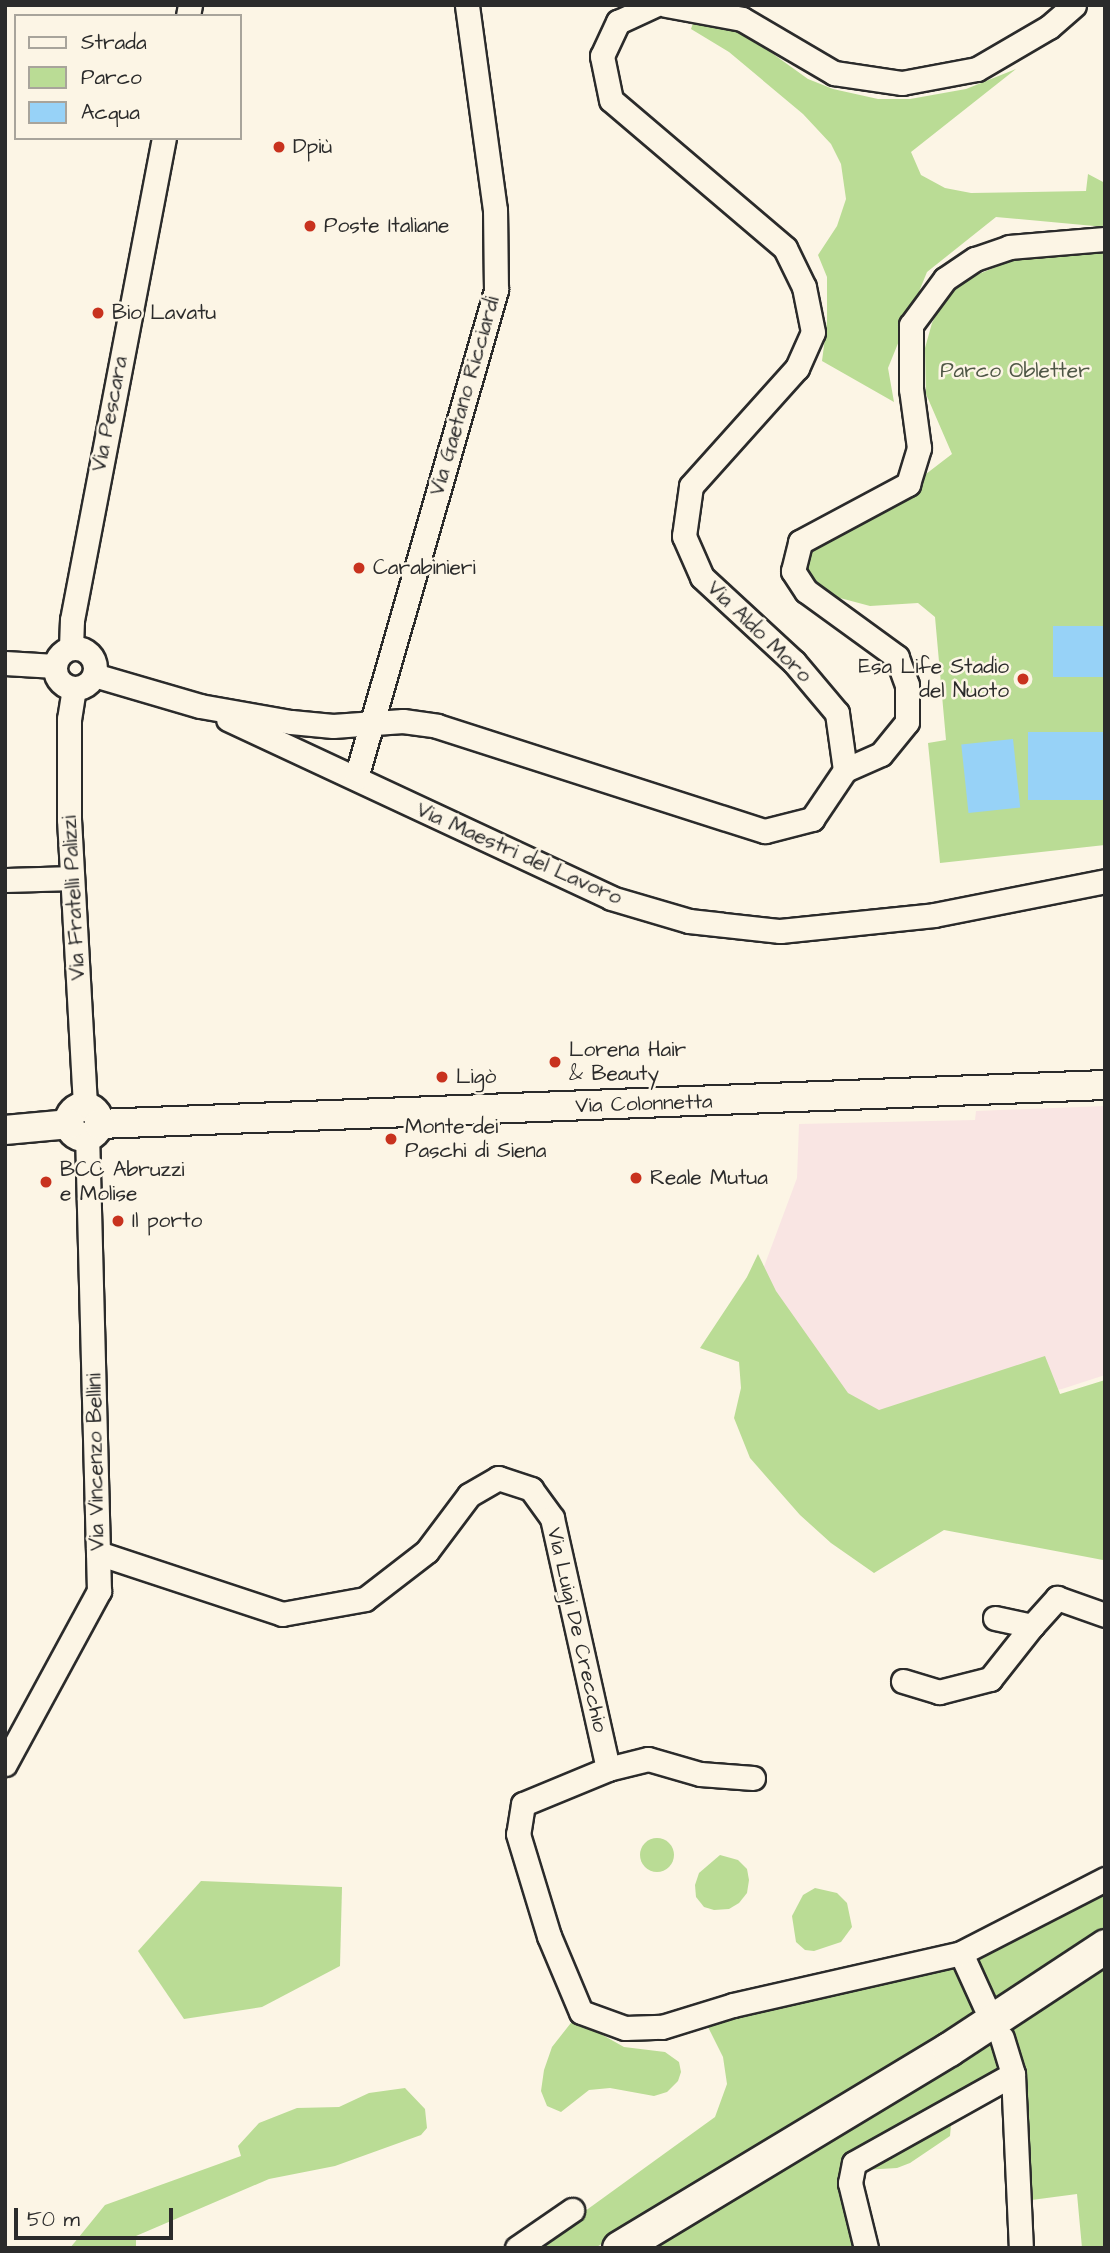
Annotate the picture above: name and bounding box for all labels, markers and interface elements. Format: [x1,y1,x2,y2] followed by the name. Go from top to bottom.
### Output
[14,14,242,140] legend
[81,28,147,57] text: Strada
[81,63,142,92] text: Parco
[81,98,140,127] text: Acqua
[293,134,332,160] place label: Dpiù
[271,139,287,155] marker: Dpiù
[324,213,449,239] place label: Poste Italiane
[302,218,318,234] marker: Poste Italiane
[424,293,506,499] street label: Via Gaetano Ricciardi
[112,300,216,326] place label: Bio Lavatu
[90,305,106,321] marker: Bio Lavatu
[86,354,134,474] street label: Via Pescara
[940,358,1090,384] park label: Parco Obletter
[373,555,476,581] place label: Carabinieri
[351,560,367,576] marker: Carabinieri
[701,576,817,688] street label: Via Aldo Moro
[859,654,1009,704] place label: Esa Life Stadio del Nuoto
[1015,671,1031,687] marker: Esa Life Stadio del Nuoto
[412,797,626,911] street label: Via Maestri del Lavoro
[57,815,91,981] street label: Via Fratelli Palizzi
[569,1037,686,1087] place label: Lorena Hair & Beauty
[547,1054,563,1070] marker: Lorena Hair & Beauty
[456,1064,496,1090] place label: Ligò
[434,1069,450,1085] marker: Ligò
[575,1089,713,1119] street label: Via Colonnetta
[405,1114,546,1164] place label: Monte dei Paschi di Siena
[383,1131,399,1147] marker: Monte dei Paschi di Siena
[60,1157,185,1207] place label: BCC Abruzzi e Molise
[650,1165,768,1191] place label: Reale Mutua
[628,1170,644,1186] marker: Reale Mutua
[38,1174,54,1190] marker: BCC Abruzzi e Molise
[132,1208,202,1234] place label: Il porto
[110,1213,126,1229] marker: Il porto
[82,1373,110,1551] street label: Via Vincenzo Bellini
[541,1525,613,1735] street label: Via Luigi De Crecchio
[18,2194,177,2238] scale bar
[27,2205,80,2234] text: 50 m

